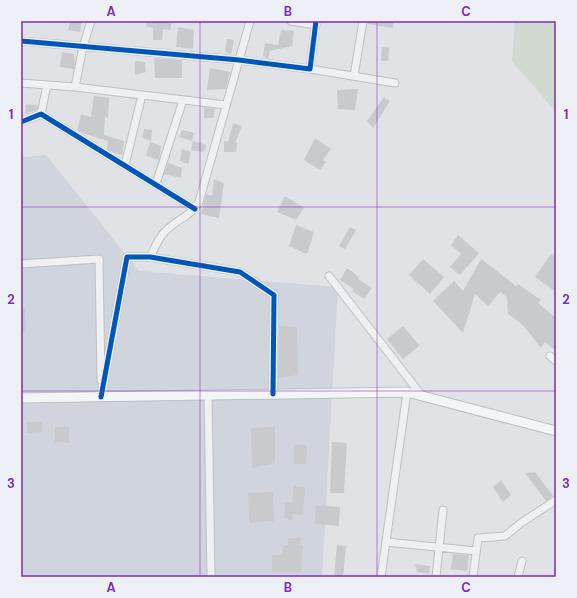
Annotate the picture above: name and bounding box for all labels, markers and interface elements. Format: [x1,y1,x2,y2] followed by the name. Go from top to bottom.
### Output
[106,3,116,20] text: A
[284,3,292,20] text: B
[461,3,471,20] text: C
[9,106,13,123] text: 1
[564,106,568,123] text: 1
[7,291,15,308] text: 2
[562,291,570,308] text: 2
[7,475,15,492] text: 3
[562,475,570,492] text: 3
[106,579,116,596] text: A
[284,579,292,596] text: B
[461,579,471,596] text: C

